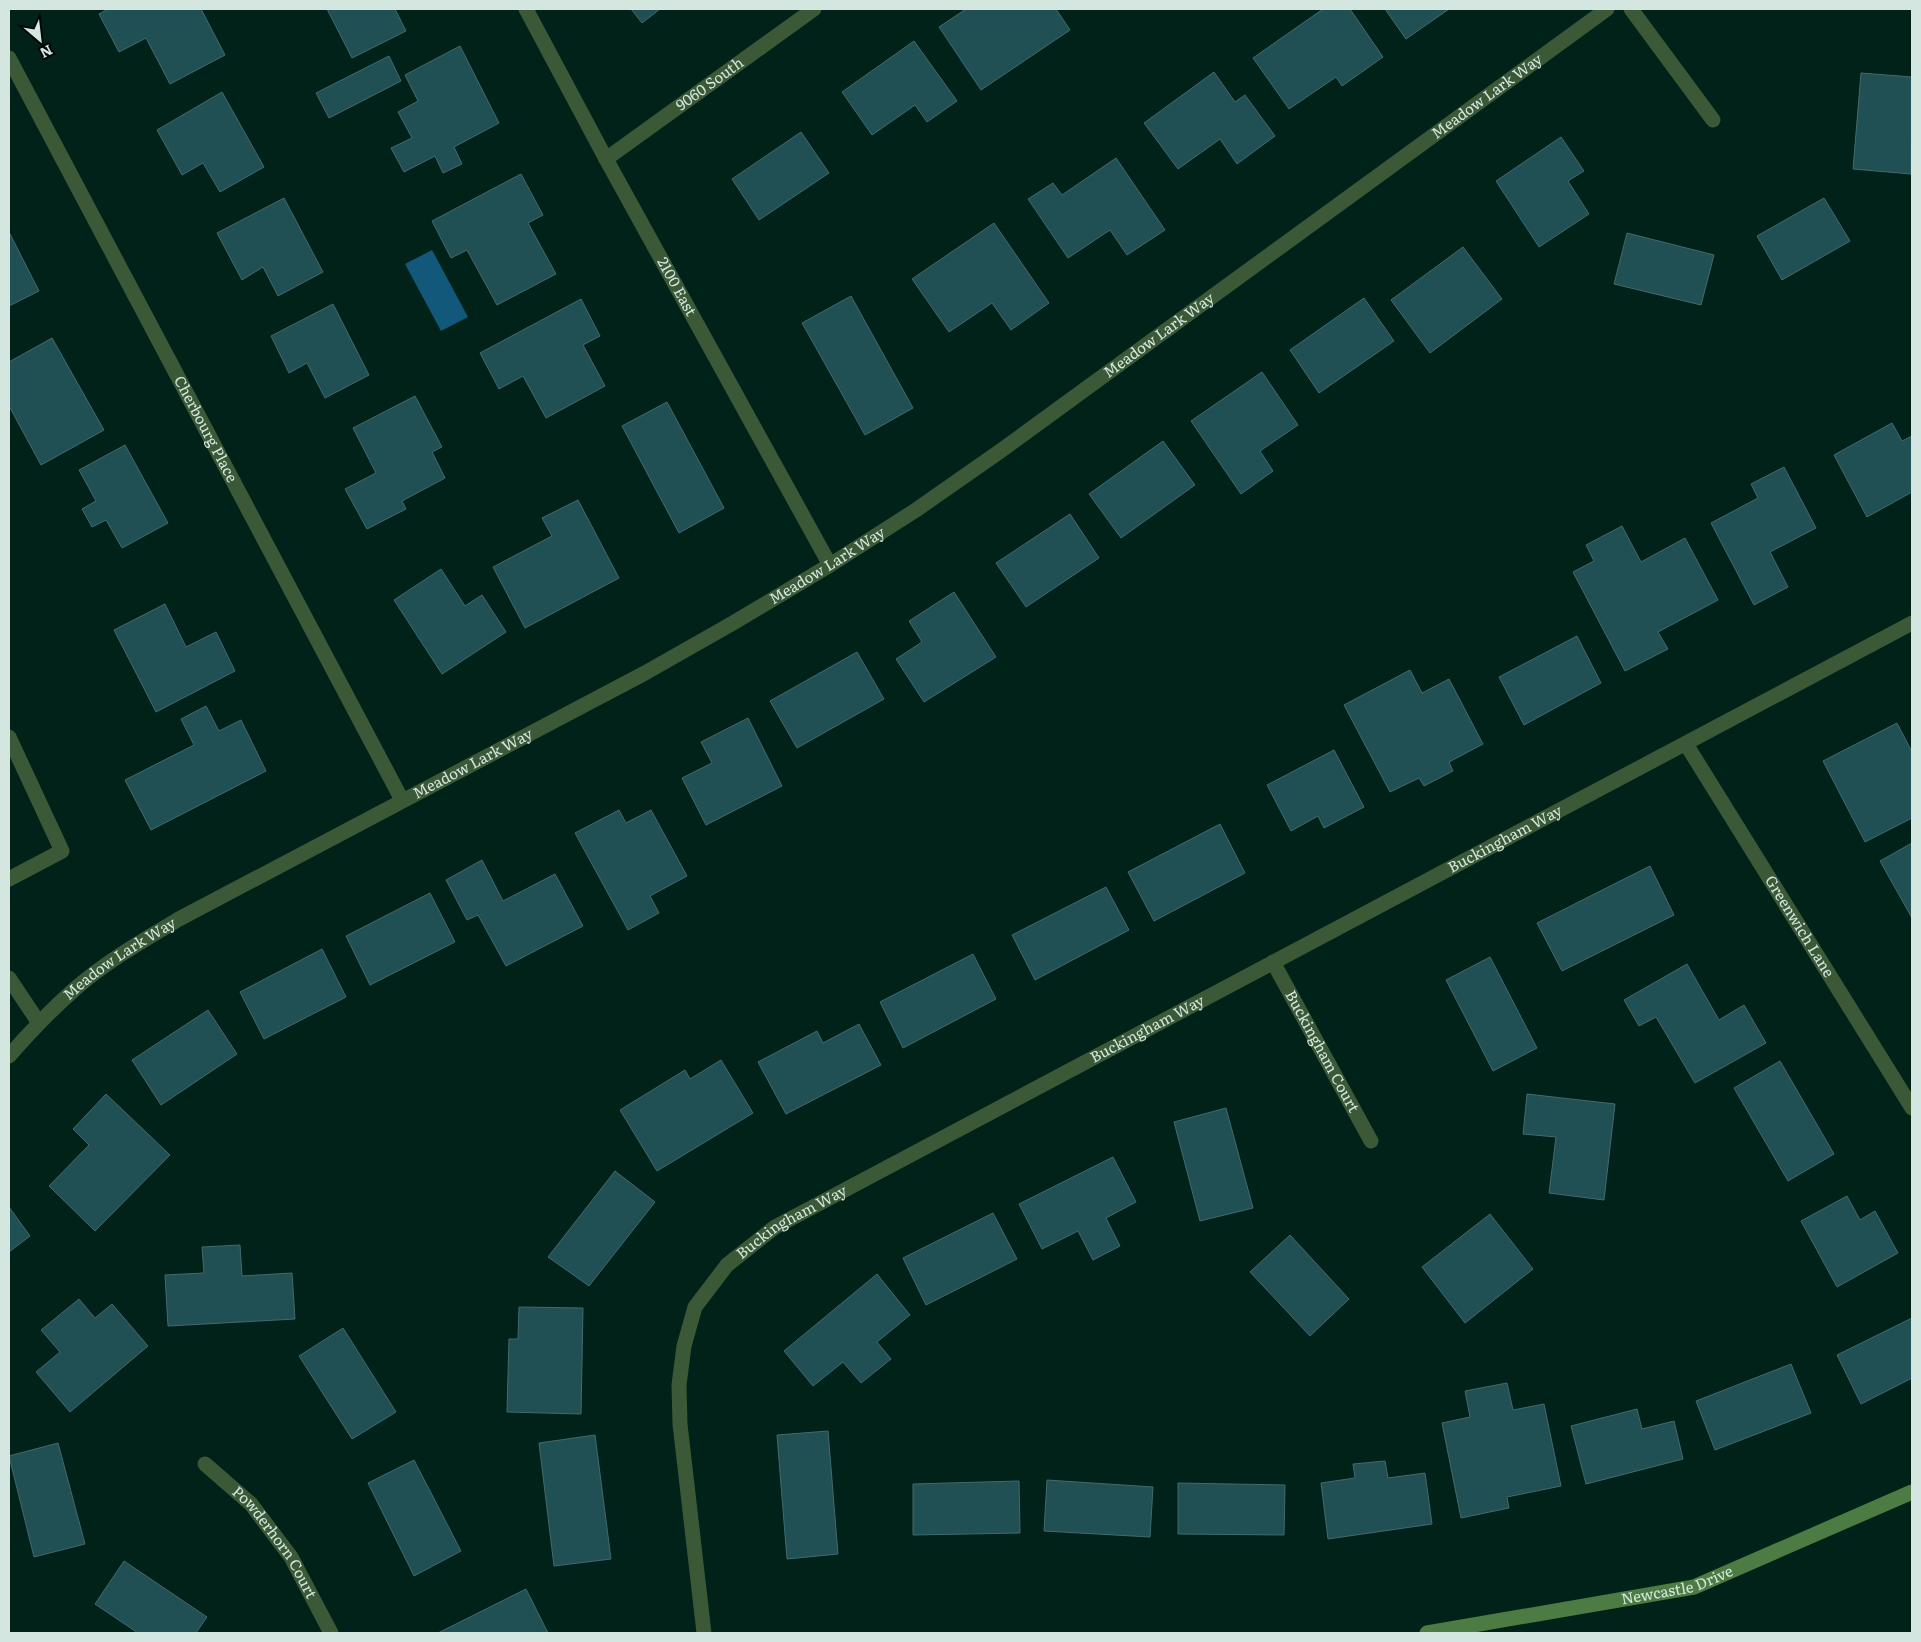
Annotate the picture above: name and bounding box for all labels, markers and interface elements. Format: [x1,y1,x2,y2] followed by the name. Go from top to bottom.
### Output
[15,15,65,65] north arrow
[36,41,56,64] text: N
[1426,47,1547,144] street label: Meadow Lark Way
[670,50,748,115] street label: 9060 South
[652,252,703,320] street label: 2100 East
[1098,286,1219,383] street label: Meadow Lark Way
[169,371,245,486] street label: Cherbourg Place
[764,520,889,609] street label: Meadow Lark Way
[408,721,537,804] street label: Meadow Lark Way
[1443,798,1566,878] street label: Buckingham Way
[1760,870,1841,982] street label: Greenwich Lane
[57,910,180,1005] street label: Meadow Lark Way
[1280,985,1366,1116] street label: Buckingham Court
[1085,988,1208,1068] street label: Buckingham Way
[730,1178,851,1264] street label: Buckingham Way
[228,1480,324,1602] street label: Powderhorn Court
[1619,1558,1736,1609] street label: Newcastle Drive

